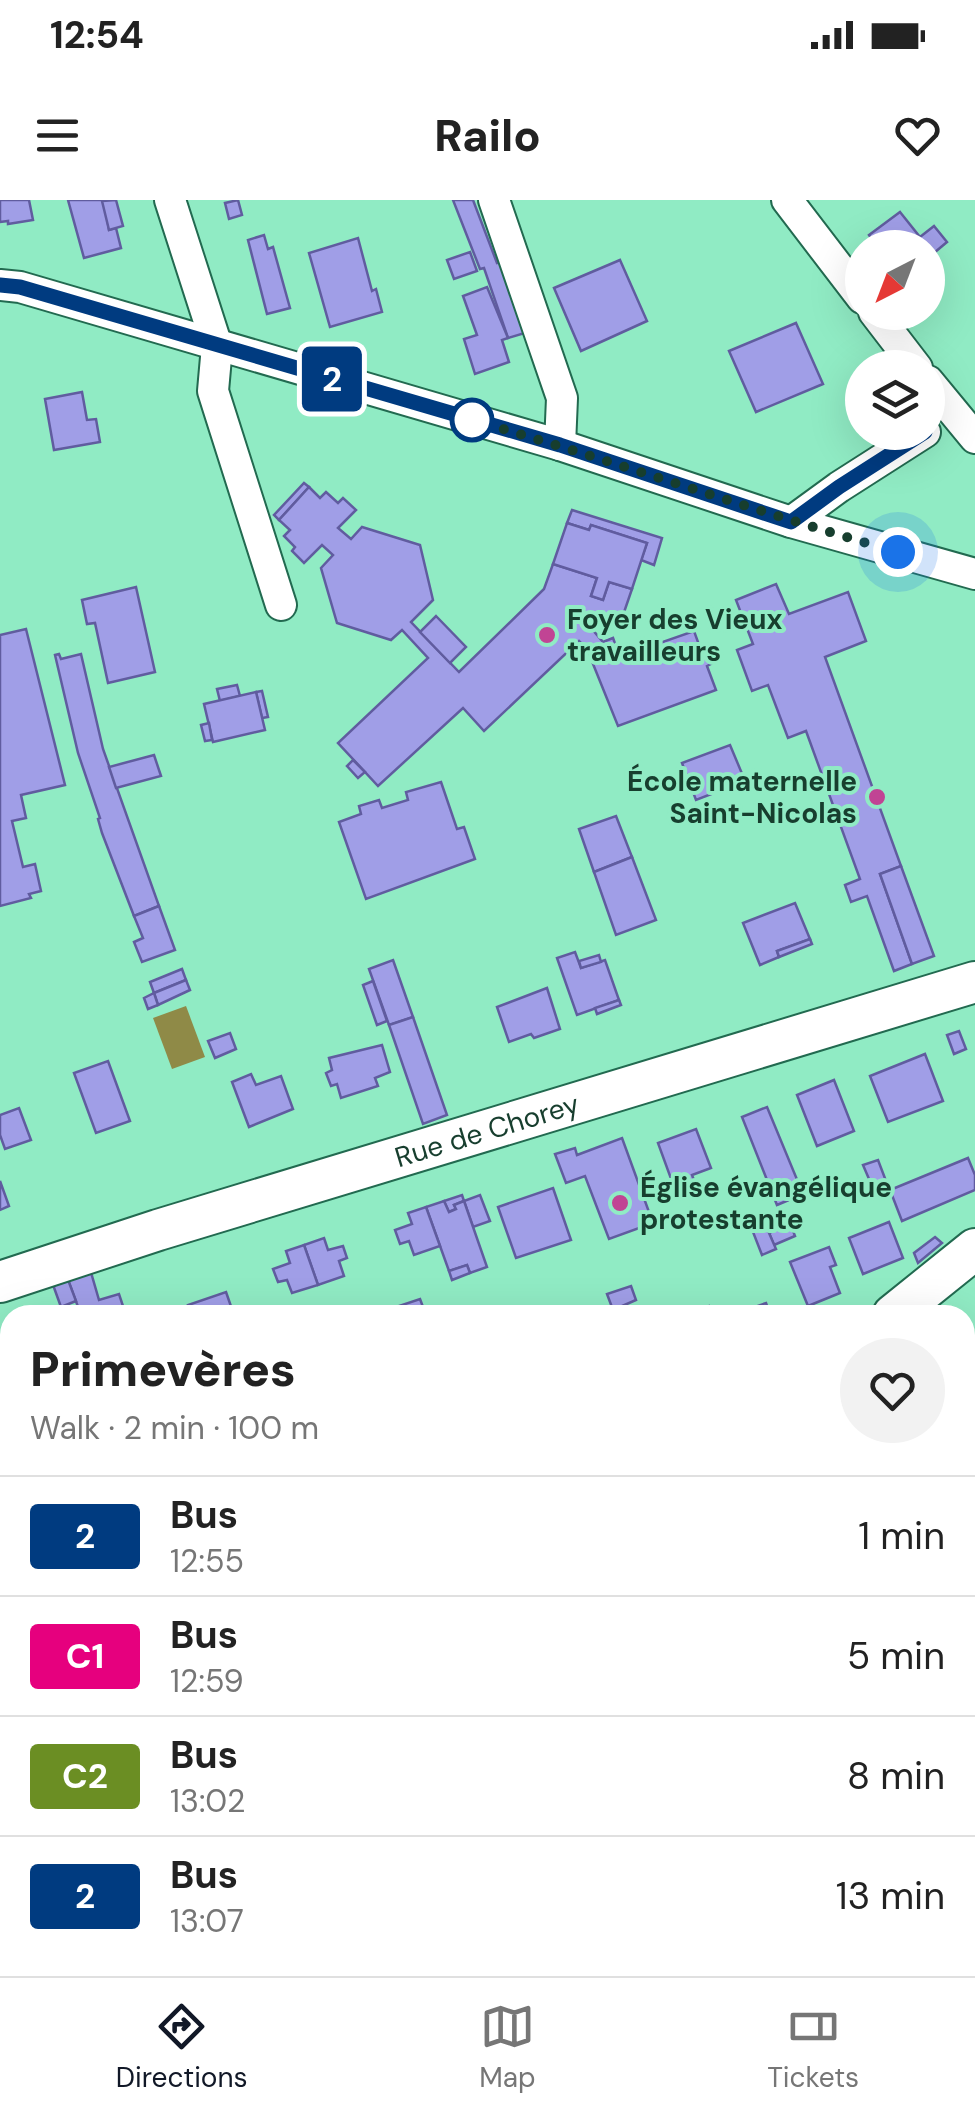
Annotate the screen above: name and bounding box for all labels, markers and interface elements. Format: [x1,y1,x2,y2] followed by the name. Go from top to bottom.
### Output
[50,10,144,60] text: 12:54
[434,106,541,165] text: Railo
[30,108,85,163] icon: menu
[890,108,945,163] icon: heart
[845,230,945,330] north arrow
[845,230,945,450] map controls
[300,346,364,412] line badge: 2
[845,350,945,450] button: layers
[322,356,342,402] text: 2
[451,399,493,441] unlabelled marker
[873,527,923,577] your location
[567,601,782,670] place label: Foyer des Vieux travailleurs
[536,624,558,646] marker: Foyer des Vieux travailleurs
[627,763,857,832] place label: École maternelle Saint-Nicolas
[866,786,888,808] marker: École maternelle Saint-Nicolas
[390,1085,583,1176] street label: Rue de Chorey
[640,1169,892,1238] place label: Église évangélique protestante
[609,1192,631,1214] marker: Église évangélique protestante
[30,1338,296,1401] text: Primevères
[840,1338,945,1443] button: heart
[30,1407,319,1449] text: Walk · 2 min · 100 m
[170,1490,238,1540] text: Bus
[858,1511,945,1561] text: 1 min
[75,1513,95,1559] text: 2
[170,1540,244,1582] text: 12:55
[170,1610,238,1660] text: Bus
[847,1631,945,1681] text: 5 min
[66,1633,104,1679] text: C1
[170,1660,244,1702] text: 12:59
[170,1730,238,1780] text: Bus
[847,1751,945,1801] text: 8 min
[62,1753,108,1799] text: C2
[170,1780,245,1822] text: 13:02
[170,1850,238,1900] text: Bus
[836,1871,945,1921] text: 13 min
[75,1873,95,1919] text: 2
[170,1900,244,1942] text: 13:07
[116,1999,248,2096] tab: Directions
[479,1999,536,2096] tab: Map
[767,1999,859,2096] tab: Tickets

